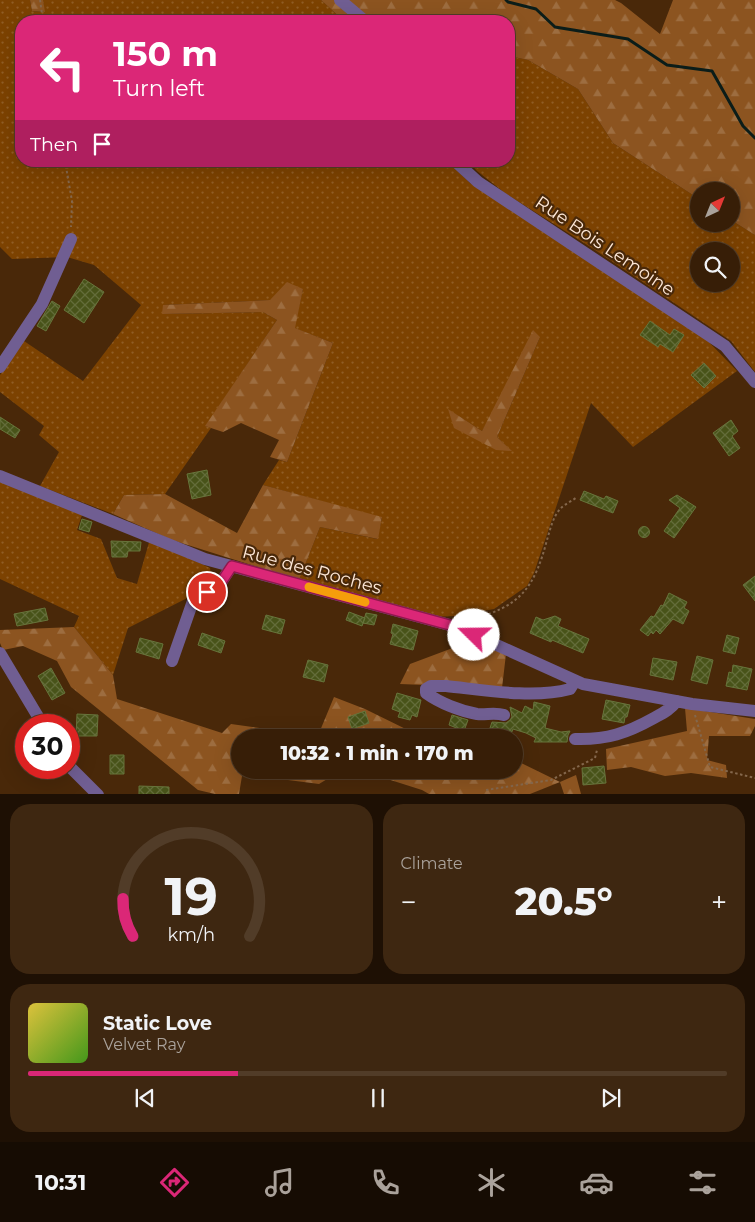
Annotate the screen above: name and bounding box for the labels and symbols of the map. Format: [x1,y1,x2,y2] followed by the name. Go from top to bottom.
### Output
[690,182,740,232] north arrow
[531,191,679,301] street label: Rue Bois Lemoine
[240,541,384,599] street label: Rue des Roches
[186,571,228,613] pin
[447,608,499,660] position arrow
[15,714,80,779] speed limit sign: 30

